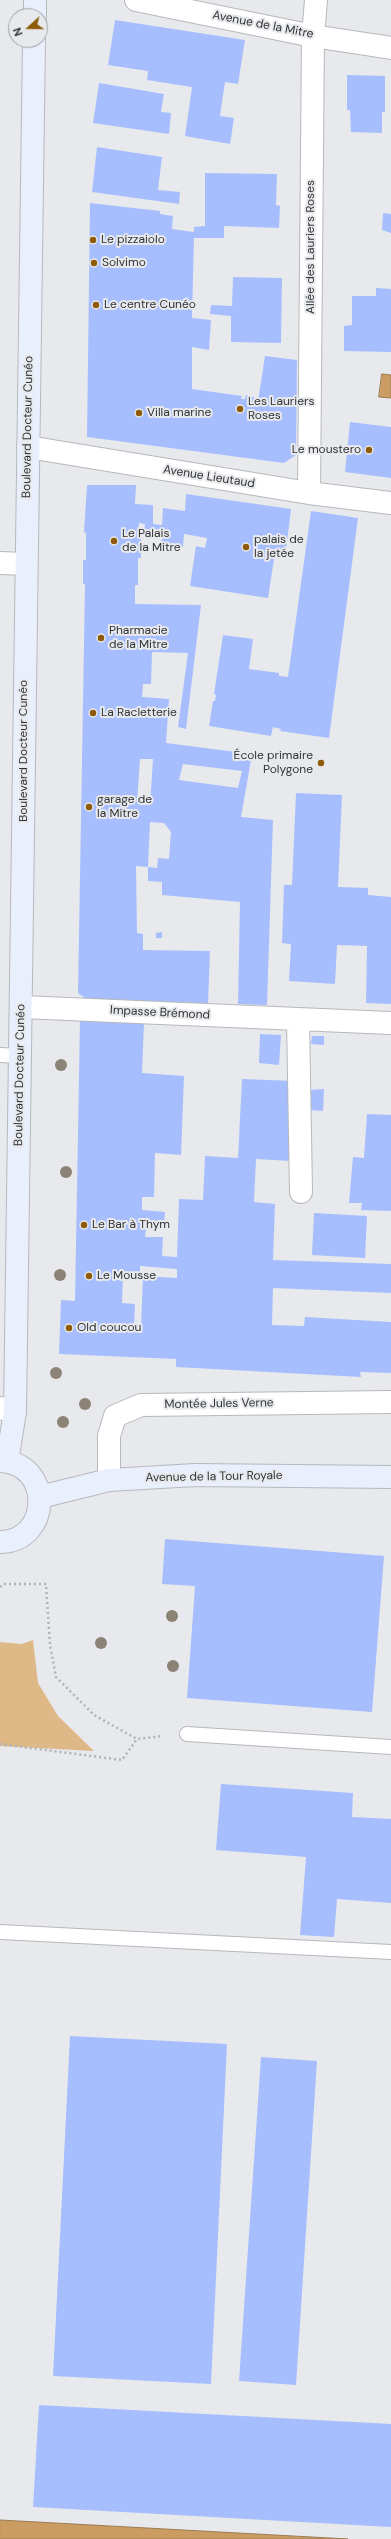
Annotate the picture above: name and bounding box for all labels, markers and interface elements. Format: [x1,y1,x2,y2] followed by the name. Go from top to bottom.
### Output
[8,8,48,48] north arrow
[211,8,315,42] street label: Avenue de la Mitre
[10,26,26,38] text: N
[304,180,318,314] street label: Allée des Lauriers Roses
[101,233,165,247] place label: Le pizzaiolo
[88,235,98,245] marker: Le pizzaiolo
[102,256,146,270] place label: Solvimo
[89,258,99,268] marker: Solvimo
[104,298,196,312] place label: Le centre Cunéo
[91,300,101,310] marker: Le centre Cunéo
[20,356,36,498] street label: Boulevard Docteur Cunéo
[248,395,314,423] place label: Les Lauriers Roses
[235,404,245,414] marker: Les Lauriers Roses
[147,406,211,420] place label: Villa marine
[134,408,144,418] marker: Villa marine
[292,443,361,457] place label: Le moustero
[364,445,374,455] marker: Le moustero
[162,463,256,491] street label: Avenue Lieutaud
[122,527,181,555] place label: Le Palais de la Mitre
[254,533,304,561] place label: palais de la jetée
[109,536,119,546] marker: Le Palais de la Mitre
[241,542,251,552] marker: palais de la jetée
[109,624,168,652] place label: Pharmacie de la Mitre
[96,633,106,643] marker: Pharmacie de la Mitre
[17,680,31,822] street label: Boulevard Docteur Cunéo
[101,706,177,720] place label: La Racletterie
[88,708,98,718] marker: La Racletterie
[234,749,313,777] place label: École primaire Polygone
[316,758,326,768] marker: École primaire Polygone
[97,793,152,821] place label: garage de la Mitre
[84,802,94,812] marker: garage de la Mitre
[110,1003,210,1023] street label: Impasse Brémond
[12,1004,28,1146] street label: Boulevard Docteur Cunéo
[92,1218,170,1232] place label: Le Bar à Thym
[79,1220,89,1230] marker: Le Bar à Thym
[97,1269,156,1283] place label: Le Mousse
[84,1271,94,1281] marker: Le Mousse
[77,1321,141,1335] place label: Old coucou
[64,1323,74,1333] marker: Old coucou
[164,1396,274,1412] street label: Montée Jules Verne
[145,1469,283,1485] street label: Avenue de la Tour Royale

